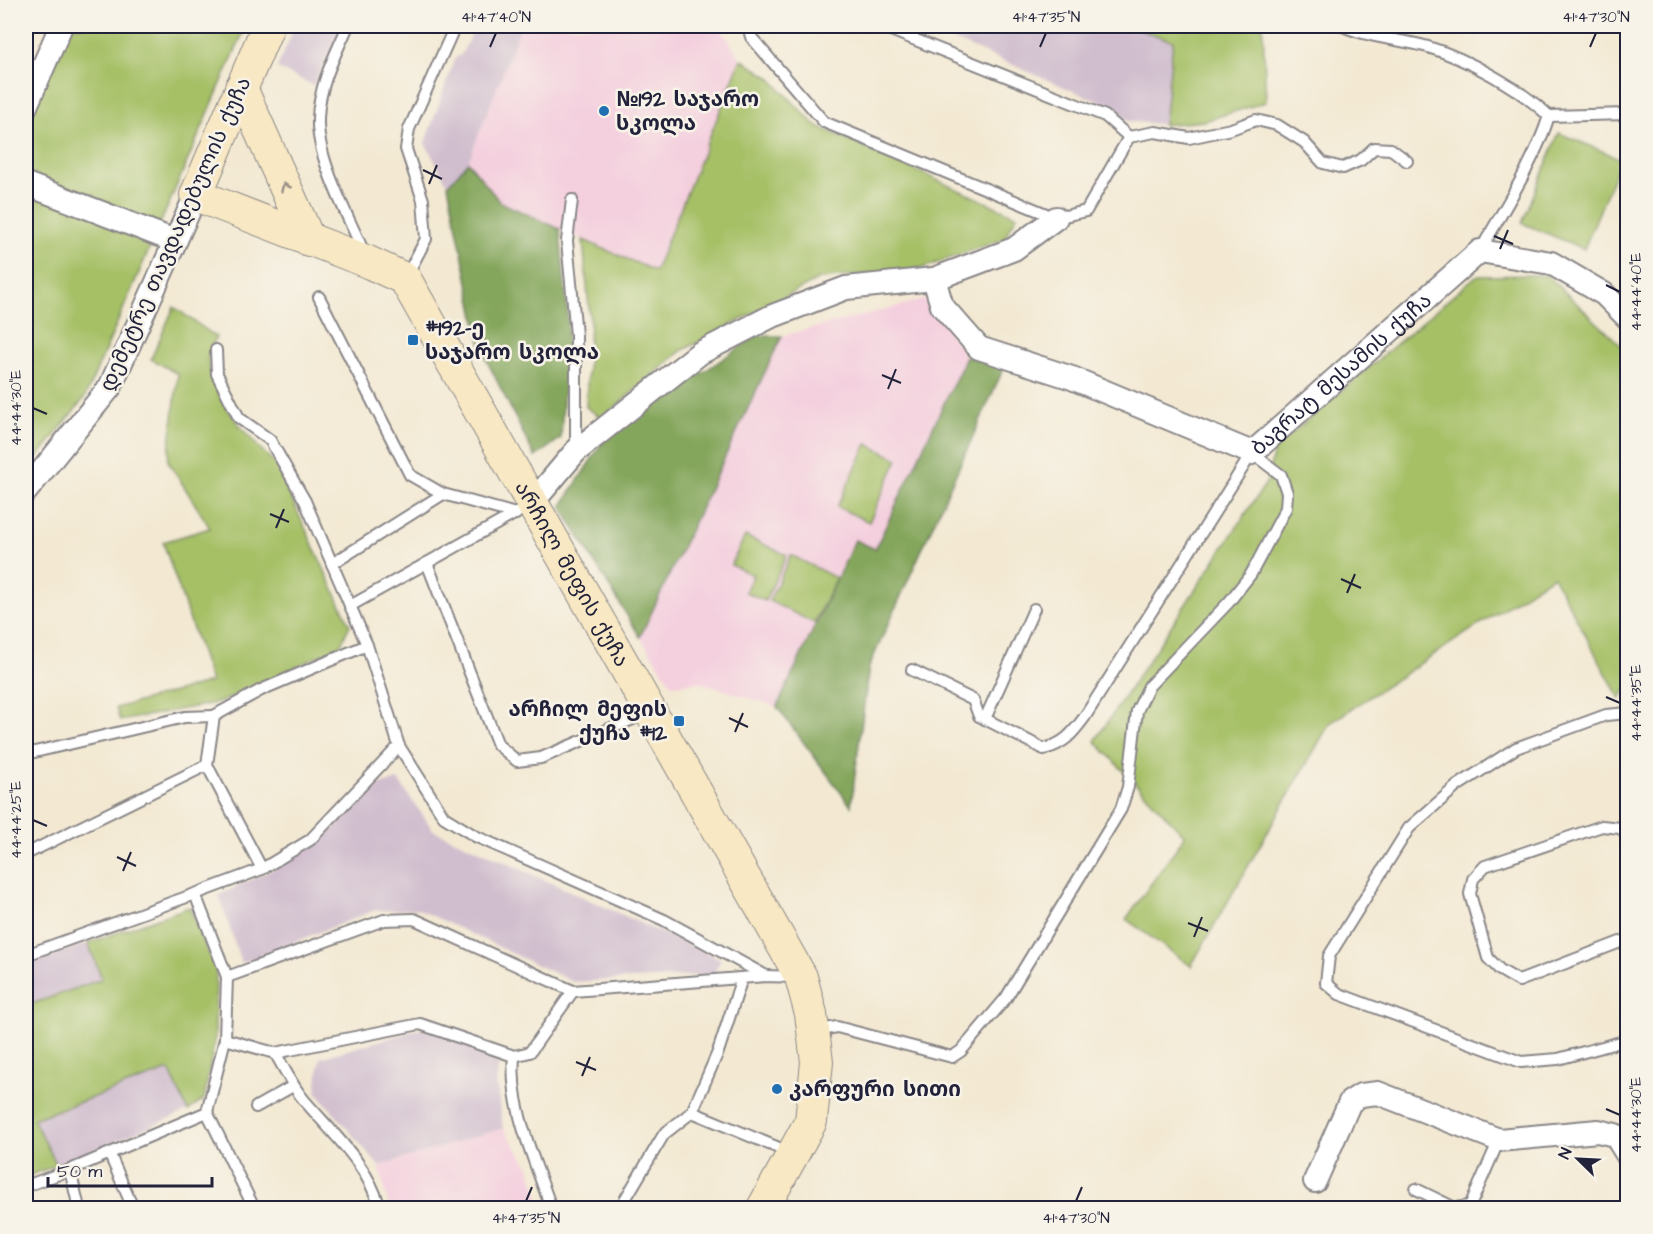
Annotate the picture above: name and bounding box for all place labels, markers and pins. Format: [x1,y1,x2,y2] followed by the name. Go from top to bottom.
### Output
[616,85,759,138] place label: №192 საჯარო სკოლა
[597,104,611,118] marker: №192 საჯარო სკოლა
[425,314,599,367] place label: #192-ე საჯარო სკოლა
[406,333,420,347] marker: #192-ე საჯარო სკოლა
[508,695,668,748] place label: არჩილ მეფის ქუჩა #12
[672,714,686,728] marker: არჩილ მეფის ქუჩა #12
[789,1075,961,1104] place label: კარფური სითი
[770,1082,784,1096] marker: კარფური სითი

